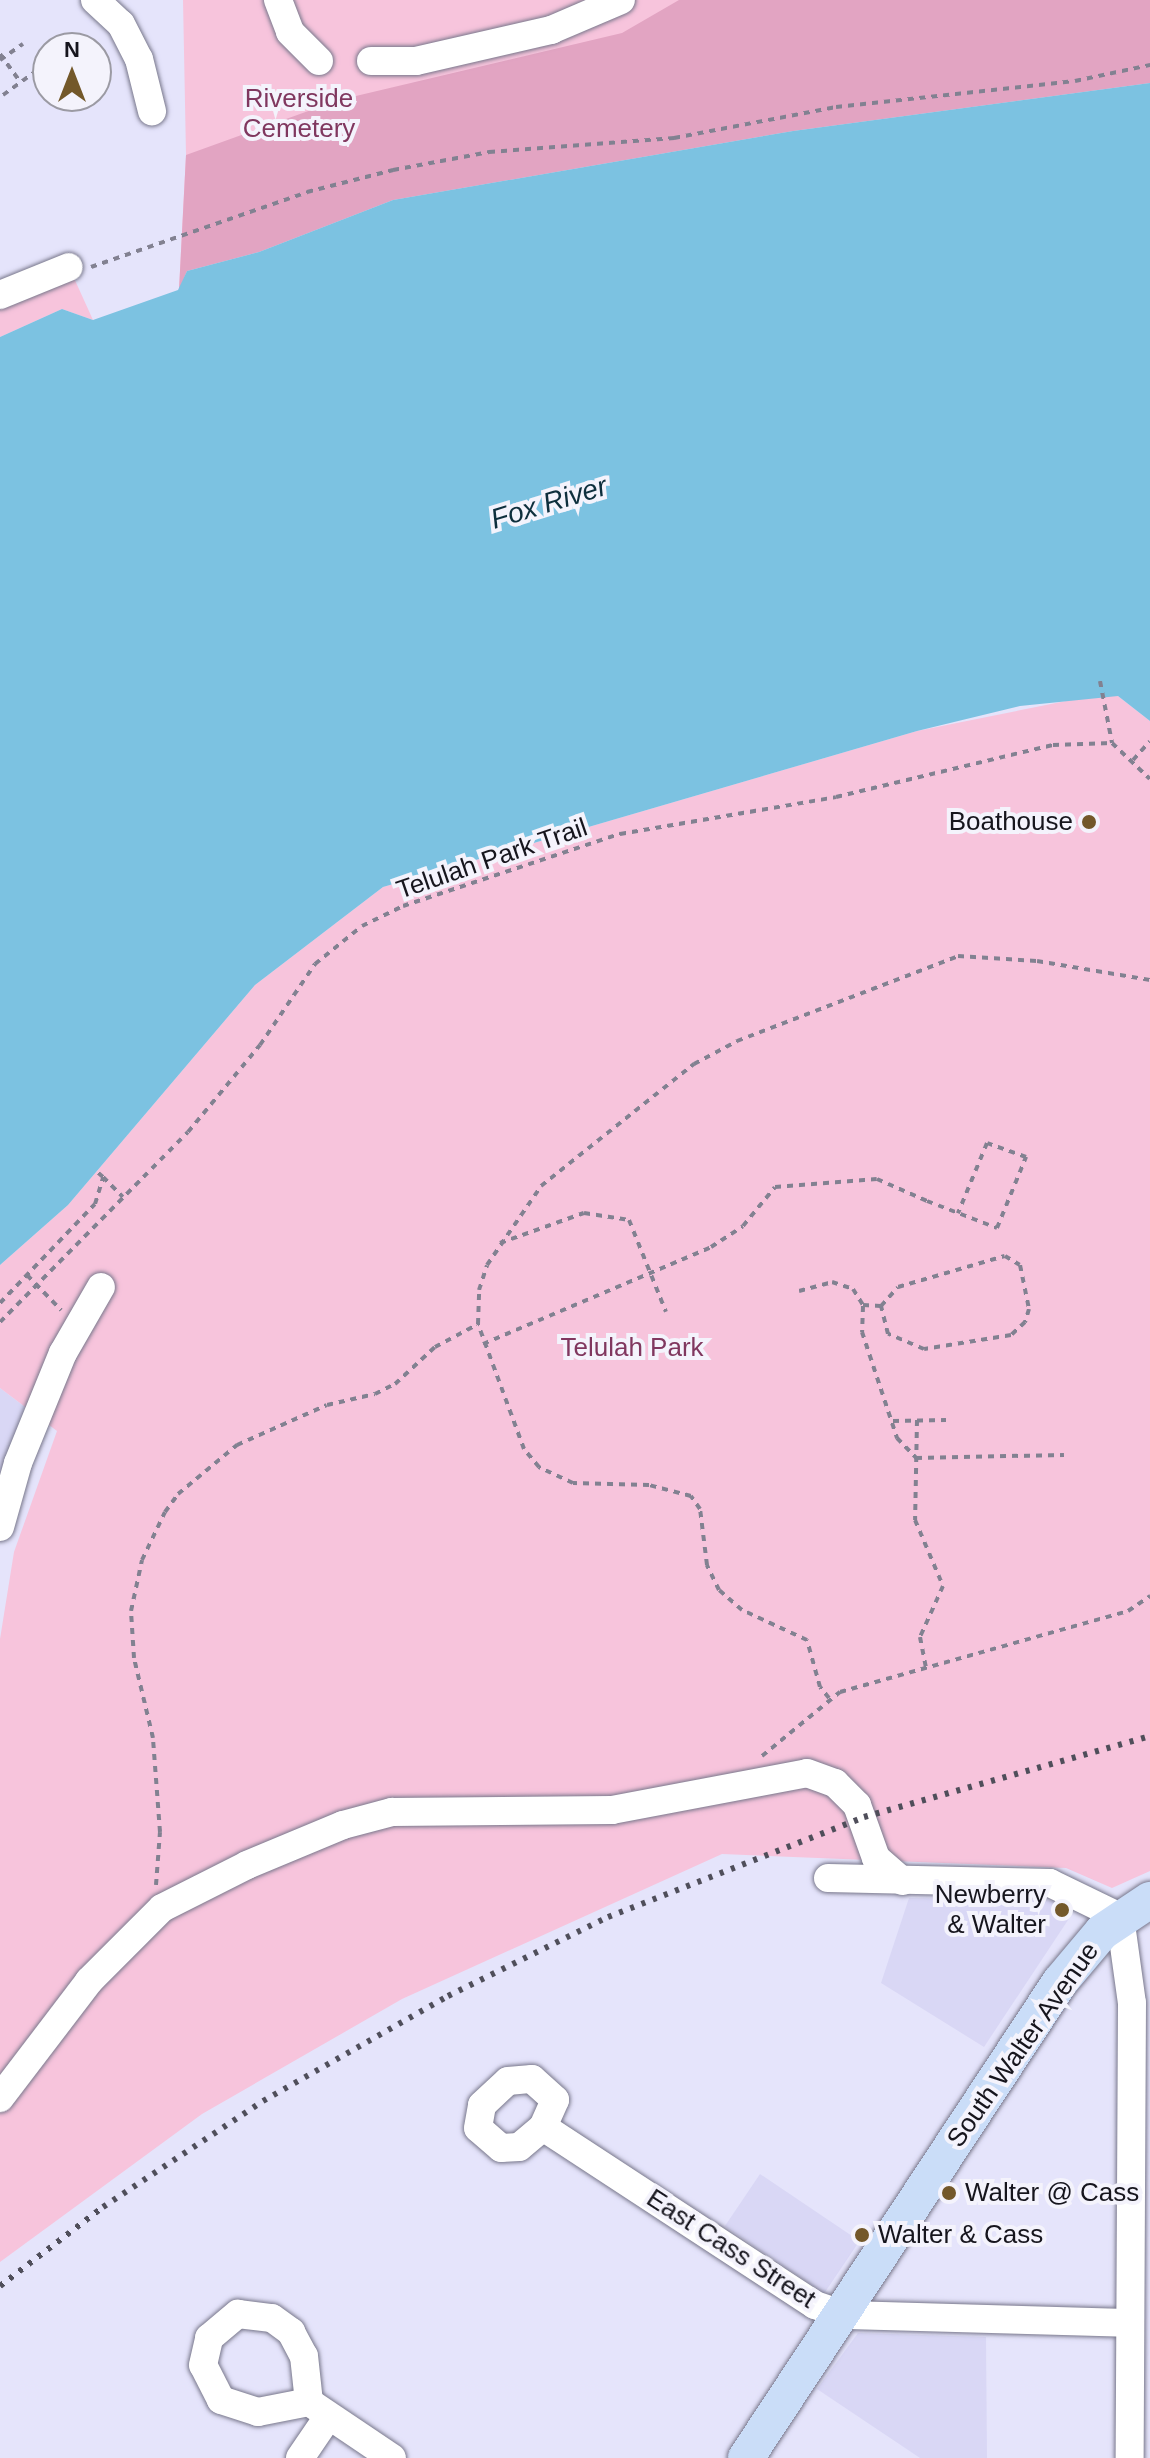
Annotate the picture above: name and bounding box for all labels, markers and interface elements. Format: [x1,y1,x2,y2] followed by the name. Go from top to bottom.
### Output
[32,32,112,112] north arrow
[64,37,80,62] text: N
[243,83,355,144] park label: Riverside Cemetery
[487,469,611,537] water label: Fox River
[949,806,1073,838] place label: Boathouse
[392,812,592,906] street label: Telulah Park Trail
[1080,813,1098,831] marker: Boathouse
[560,1332,704,1364] park label: Telulah Park
[935,1879,1046,1940] place label: Newberry & Walter
[1053,1901,1071,1919] marker: Newberry & Walter
[940,1936,1106,2154] street label: South Walter Avenue
[965,2177,1139,2209] place label: Walter @ Cass
[641,2183,821,2315] street label: East Cass Street
[940,2184,958,2202] marker: Walter @ Cass
[878,2219,1043,2251] place label: Walter & Cass
[853,2226,871,2244] marker: Walter & Cass

